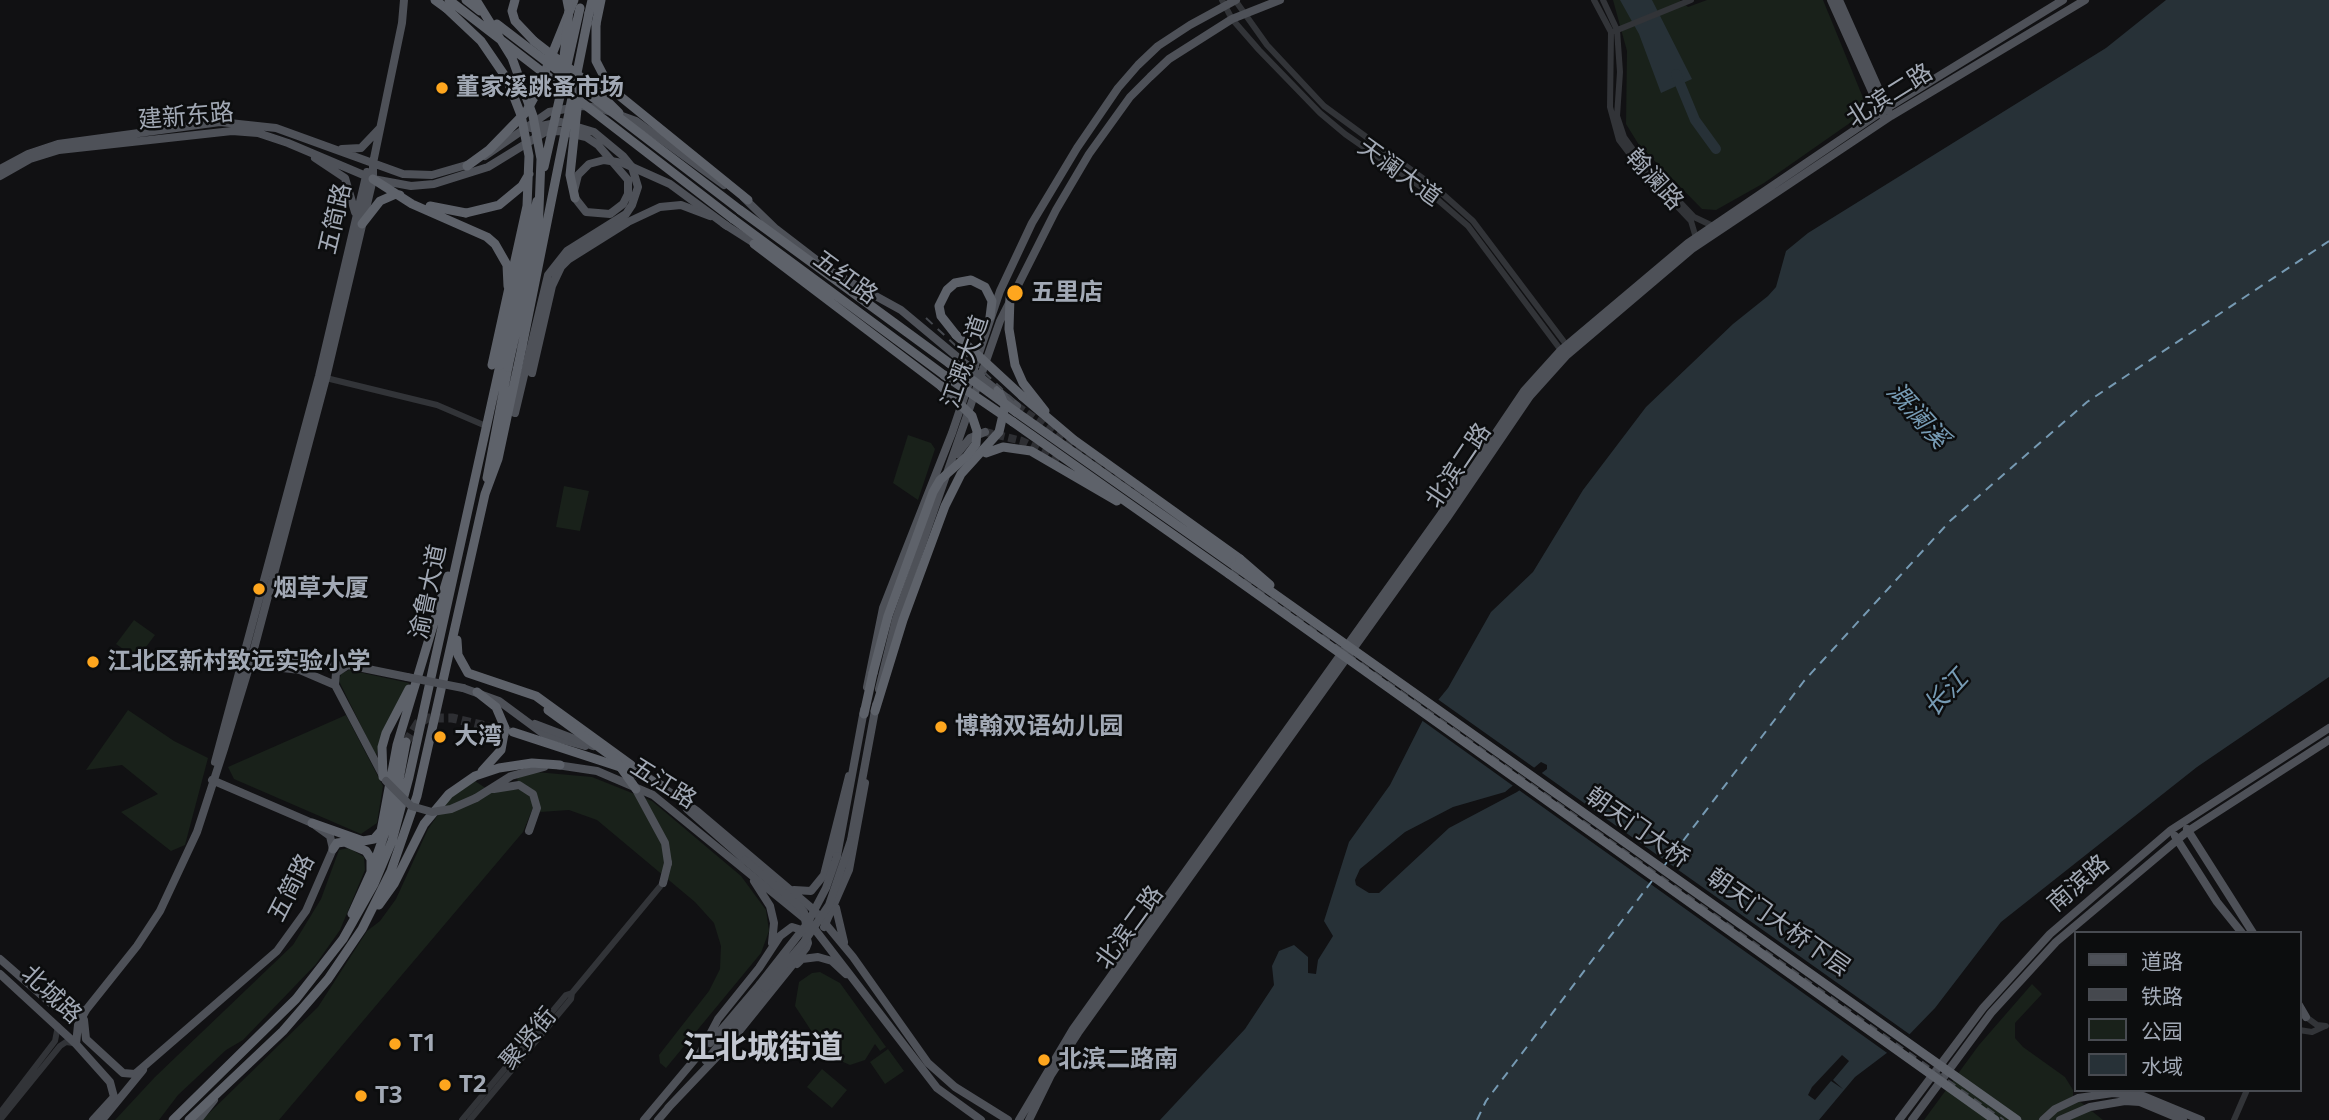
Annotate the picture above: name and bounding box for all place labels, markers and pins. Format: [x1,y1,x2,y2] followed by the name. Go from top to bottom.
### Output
[456,74,624,102] place label: 董家溪跳蚤市场
[434,80,450,96] marker: 董家溪跳蚤市场
[1031,279,1103,307] place label: 五里店
[1005,283,1025,303] marker: 五里店
[273,575,369,603] place label: 烟草大厦
[251,581,267,597] marker: 烟草大厦
[107,648,371,676] place label: 江北区新村致远实验小学
[85,654,101,670] marker: 江北区新村致远实验小学
[955,713,1123,741] place label: 博翰双语幼儿园
[933,719,949,735] marker: 博翰双语幼儿园
[454,723,502,751] place label: 大湾
[432,729,448,745] marker: 大湾
[409,1030,437,1058] place label: T1
[387,1036,403,1052] marker: T1
[1058,1046,1178,1074] place label: 北滨二路南
[1036,1052,1052,1068] marker: 北滨二路南
[459,1071,487,1099] place label: T2
[437,1077,453,1093] marker: T2
[375,1082,403,1110] place label: T3
[353,1088,369,1104] marker: T3

